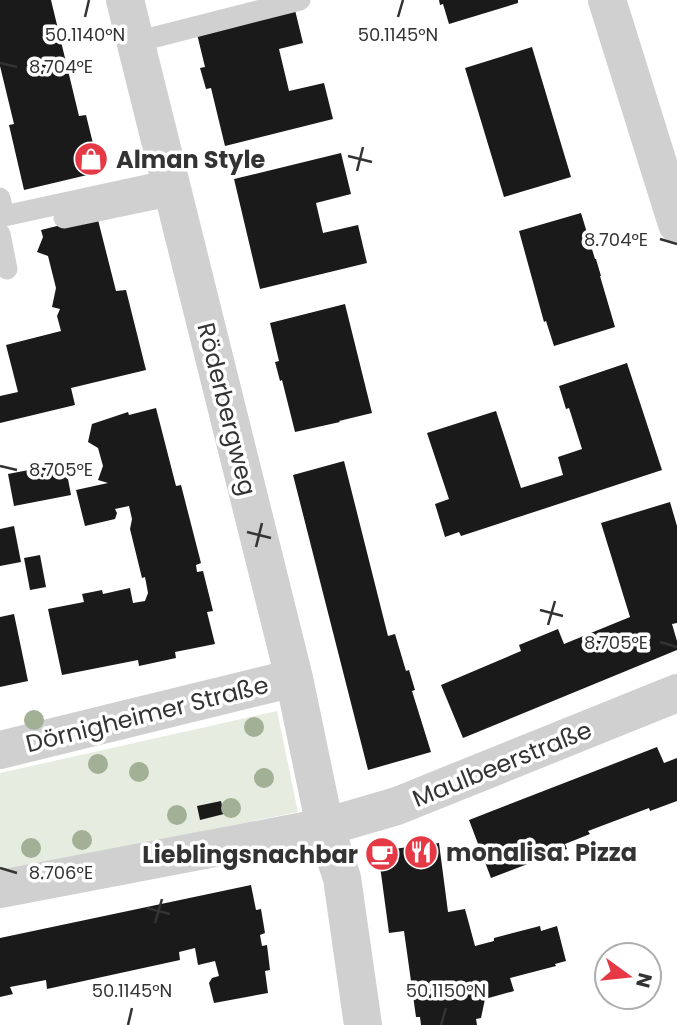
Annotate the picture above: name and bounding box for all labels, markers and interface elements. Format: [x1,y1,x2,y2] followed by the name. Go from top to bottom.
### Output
[45,22,125,47] text: 50.1140°N
[358,22,438,47] text: 50.1145°N
[29,54,93,79] text: 8.704°E
[72,140,110,178] shop icon: Alman Style
[116,143,265,176] place label: Alman Style
[584,227,648,252] text: 8.704°E
[190,319,264,499] street label: Röderbergweg
[29,457,93,482] text: 8.705°E
[584,630,648,655] text: 8.705°E
[22,668,272,760] street label: Dörnigheimer Straße
[407,713,597,815] street label: Maulbeerstraße
[402,833,440,871] restaurant icon: monalisa. Pizza
[363,835,401,873] cafe icon: Lieblingsnachbar
[446,836,637,869] place label: monalisa. Pizza
[142,838,358,871] place label: Lieblingsnachbar
[29,860,93,885] text: 8.706°E
[593,941,663,1011] north arrow
[629,970,659,991] text: N
[92,978,172,1003] text: 50.1145°N
[406,978,486,1003] text: 50.1150°N

